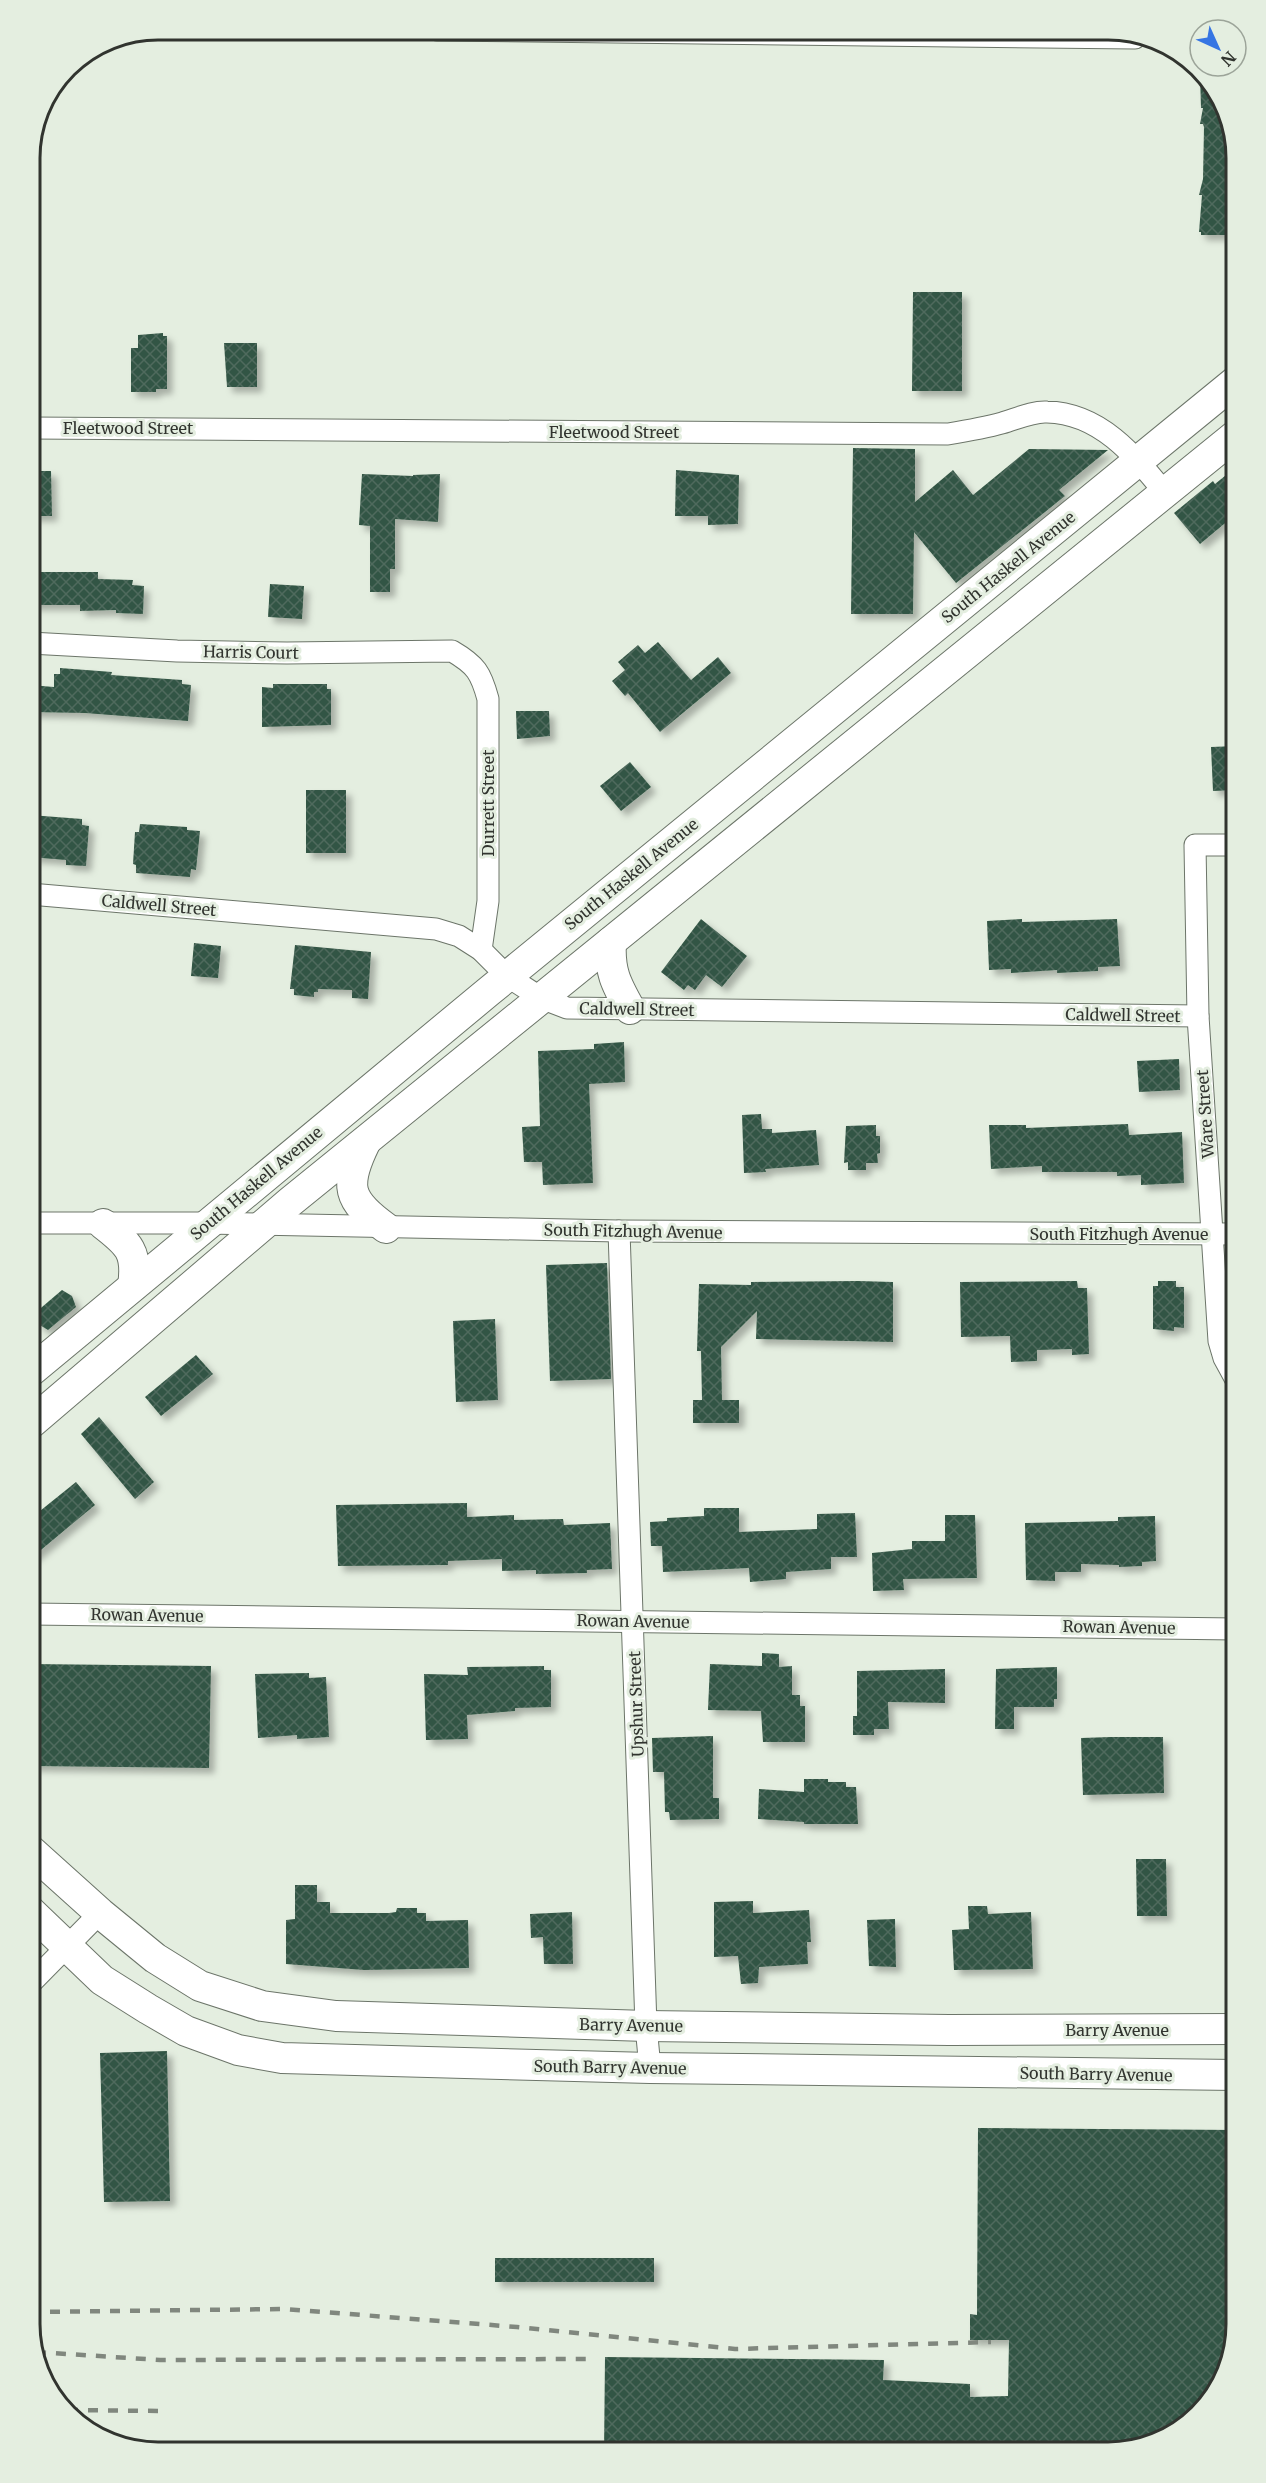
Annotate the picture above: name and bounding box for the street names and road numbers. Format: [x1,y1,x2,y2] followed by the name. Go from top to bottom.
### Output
[63,418,194,438] street label: Fleetwood Street
[549,422,680,442] street label: Fleetwood Street
[937,507,1079,627] street label: South Haskell Avenue
[203,641,300,663] street label: Harris Court
[478,749,498,856] street label: Durrett Street
[560,814,702,934] street label: South Haskell Avenue
[101,890,218,920] street label: Caldwell Street
[579,998,695,1020] street label: Caldwell Street
[1065,1004,1181,1026] street label: Caldwell Street
[1192,1068,1218,1160] street label: Ware Street
[186,1122,326,1244] street label: South Haskell Avenue
[543,1219,723,1243] street label: South Fitzhugh Avenue
[1030,1224,1208,1244] street label: South Fitzhugh Avenue
[90,1604,204,1626] street label: Rowan Avenue
[576,1610,690,1632] street label: Rowan Avenue
[1062,1616,1176,1638] street label: Rowan Avenue
[624,1650,648,1757] street label: Upshur Street
[579,2014,683,2036] street label: Barry Avenue
[1065,2020,1169,2040] street label: Barry Avenue
[533,2056,687,2078] street label: South Barry Avenue
[1019,2063,1173,2085] street label: South Barry Avenue

